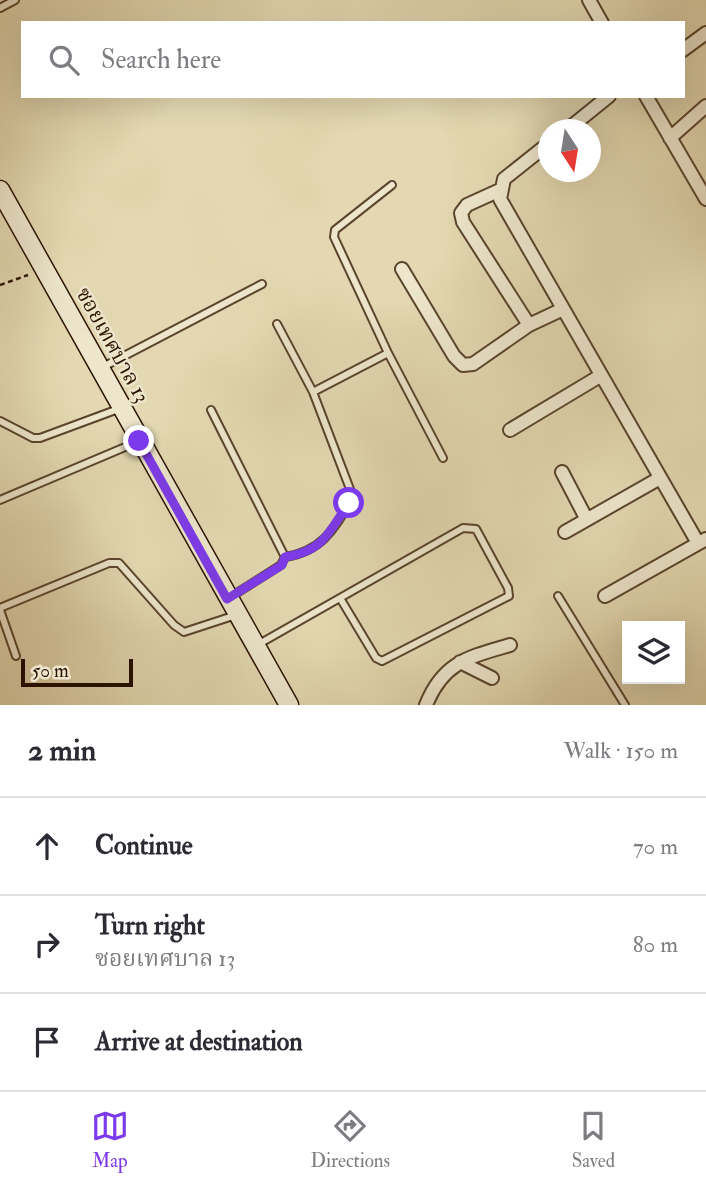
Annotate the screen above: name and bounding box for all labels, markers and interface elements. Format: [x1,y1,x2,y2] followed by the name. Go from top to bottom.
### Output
[21,21,685,98] search box
[45,41,83,79] icon: search
[101,44,221,76] text: Search here
[538,119,601,182] north arrow
[70,283,155,408] street label: ซอยเทศบาล 13
[123,425,154,456] route end
[333,487,364,518] route start
[622,621,685,684] map controls
[622,621,685,684] button: layers
[21,656,133,688] scale bar
[32,659,69,683] text: 50 m
[28,732,96,769] text: 2 min
[564,736,678,765] text: Walk · 150 m
[28,827,66,865] icon: ahead
[95,830,193,862] text: Continue
[633,832,678,861] text: 70 m
[95,910,205,942] text: Turn right
[28,925,66,963] icon: right
[633,930,678,959] text: 80 m
[95,944,235,973] text: ซอยเทศบาล 13
[28,1023,66,1061] icon: arrive
[95,1026,303,1058] text: Arrive at destination
[91,1107,129,1173] tab: Map
[310,1107,390,1173] tab: Directions
[572,1107,615,1173] tab: Saved

